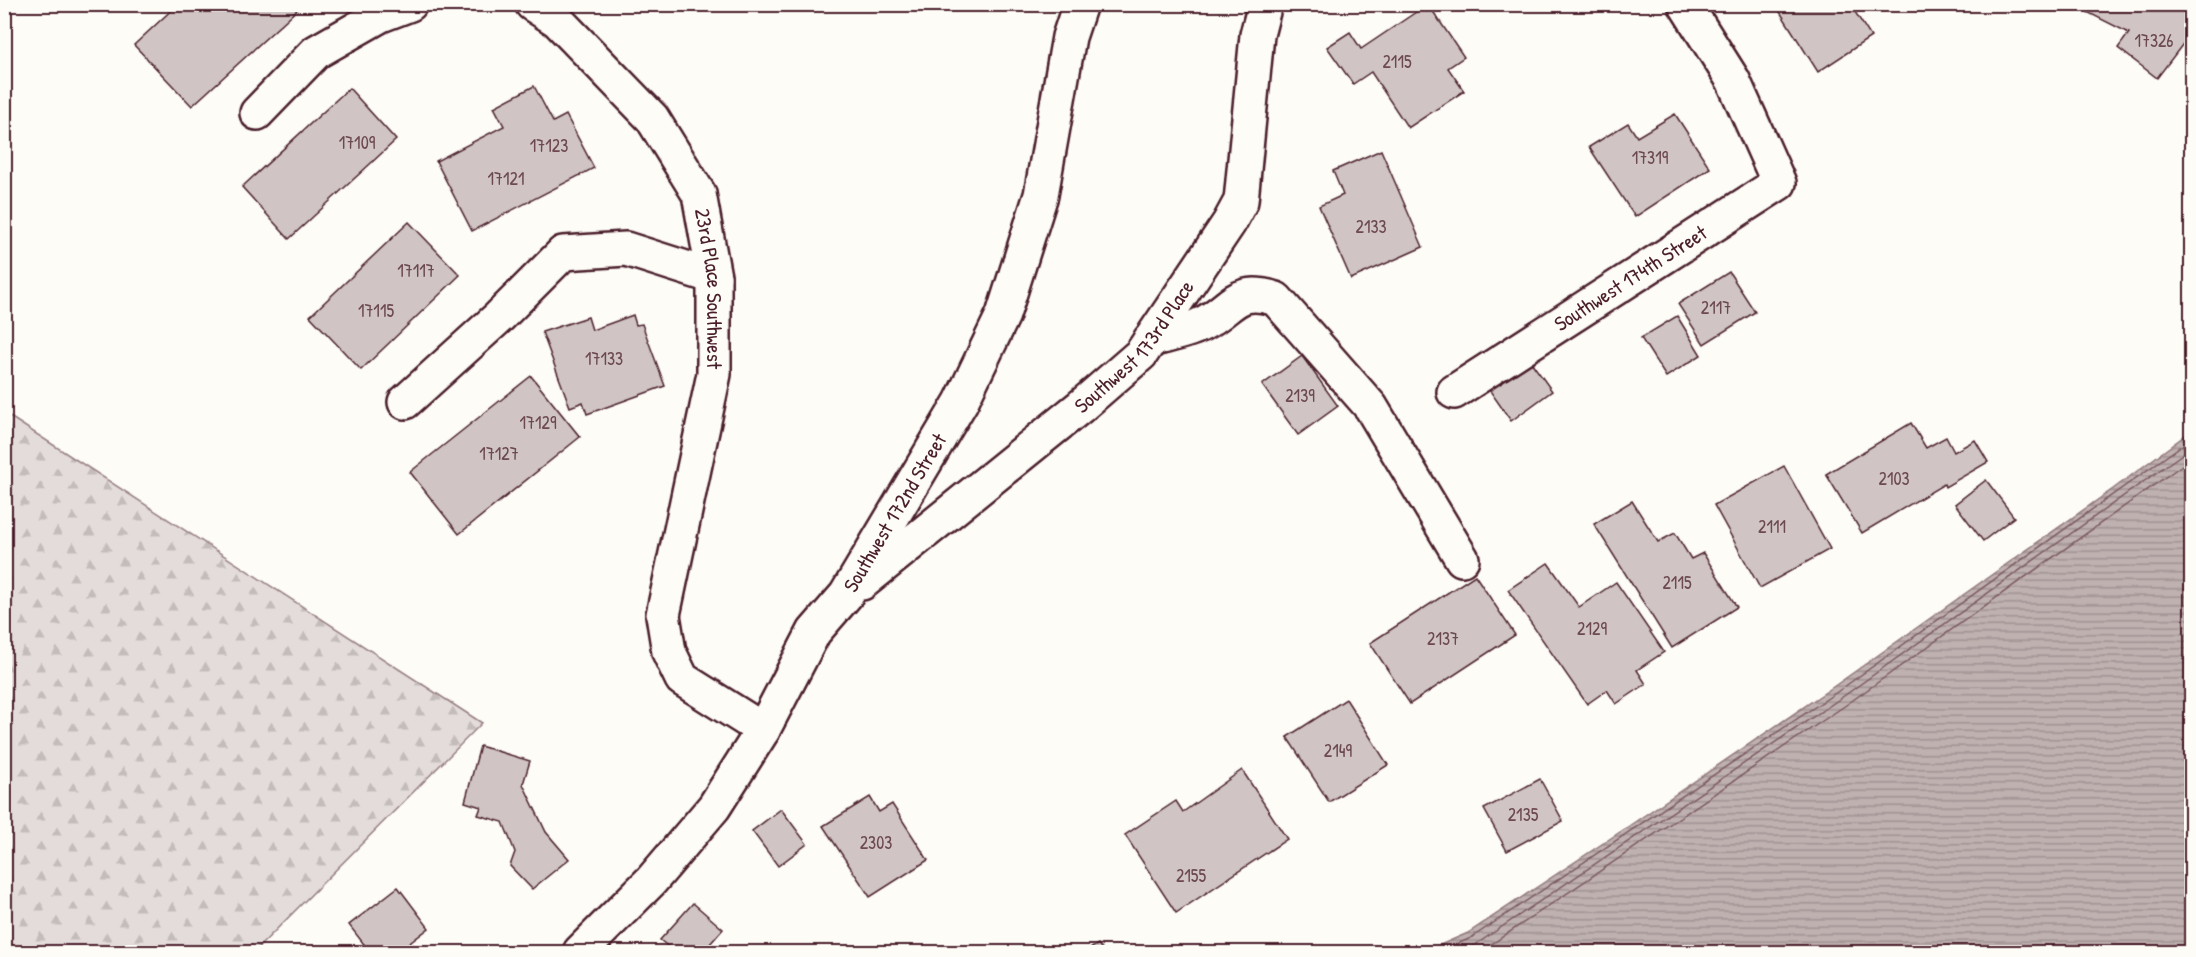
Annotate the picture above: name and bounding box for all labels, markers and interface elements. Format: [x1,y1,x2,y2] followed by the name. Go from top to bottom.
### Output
[2134,28,2174,53] house number: 17326
[1382,49,1412,74] house number: 2115
[339,130,376,155] house number: 17109
[530,133,568,158] house number: 17123
[1632,145,1669,170] house number: 17319
[488,166,524,191] house number: 17121
[688,206,729,370] street label: 23rd Place Southwest
[1355,214,1387,239] house number: 2133
[1548,218,1713,338] street label: Southwest 174th Street
[397,258,435,283] house number: 17117
[1068,274,1201,420] street label: Southwest 173rd Place
[1701,295,1731,320] house number: 2117
[358,298,394,323] house number: 17115
[585,346,623,371] house number: 17133
[1285,383,1315,408] house number: 2139
[519,410,557,435] house number: 17129
[836,427,954,597] street label: Southwest 172nd Street
[479,441,519,466] house number: 17127
[1878,466,1910,491] house number: 2103
[1758,514,1786,539] house number: 2111
[1662,570,1692,595] house number: 2115
[1577,616,1607,641] house number: 2129
[1427,626,1459,651] house number: 2137
[1324,738,1353,763] house number: 2149
[1508,802,1539,827] house number: 2135
[860,830,892,855] house number: 2303
[1176,863,1206,888] house number: 2155

